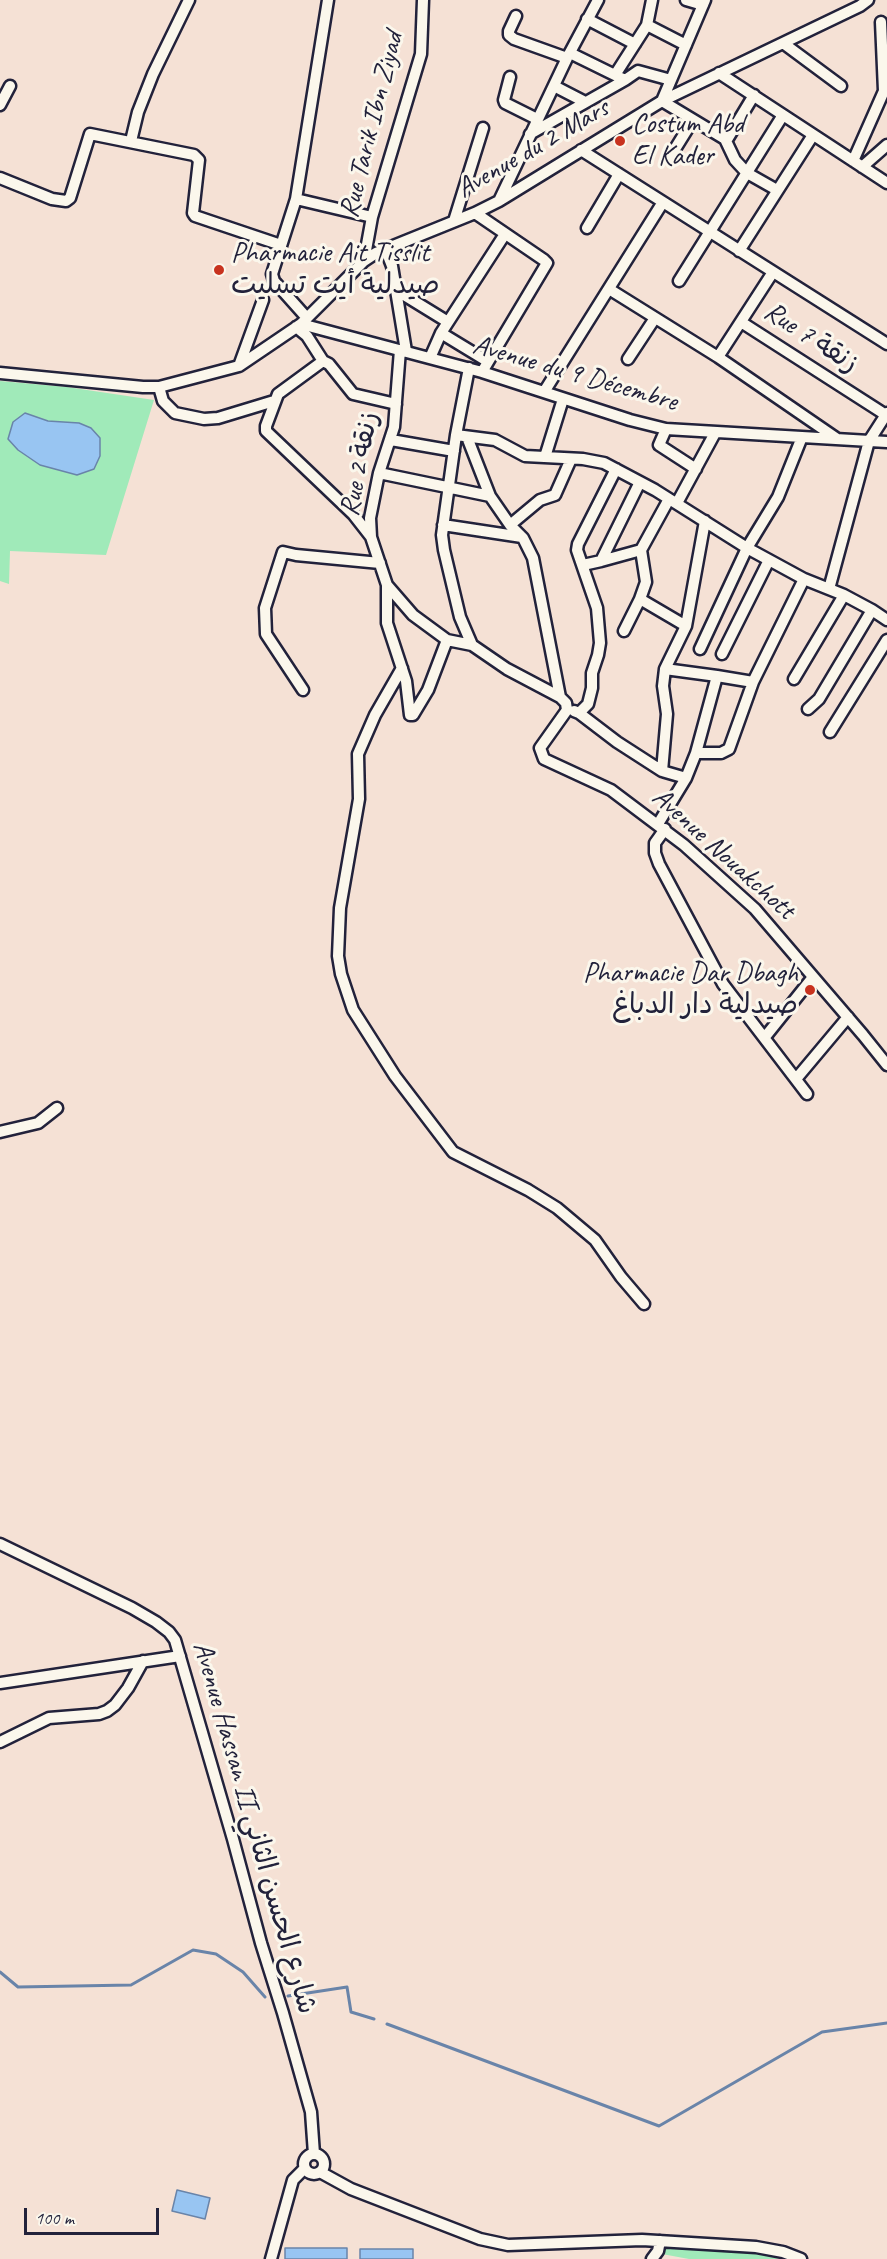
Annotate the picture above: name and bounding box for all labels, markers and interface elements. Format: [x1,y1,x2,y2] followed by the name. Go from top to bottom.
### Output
[333,29,411,221] street label: Rue Tarik Ibn Ziyad
[451,92,615,206] street label: Avenue du 2 Mars
[632,108,744,174] place label: Costum Abd El Kader
[613,134,627,148] marker: Costum Abd El Kader
[231,237,440,303] place label: Pharmacie Ait Tisslit صيدلية أيت تسليت
[212,263,226,277] marker: Pharmacie Ait Tisslit صيدلية أيت تسليت
[758,295,864,381] street label: Rue 7 زنقة
[469,329,681,419] street label: Avenue du 9 Décembre
[333,409,387,519] street label: Rue 2 زنقة
[645,781,801,927] street label: Avenue Nouakchott
[583,957,798,1023] place label: Pharmacie Dar Dbagh صيدلية دار الدباغ
[803,983,817,997] marker: Pharmacie Dar Dbagh صيدلية دار الدباغ
[185,1638,323,2018] street label: Avenue Hassan II شارع الحسن الثاني
[27,2196,162,2234] scale bar
[35,2207,74,2229] text: 100 m

